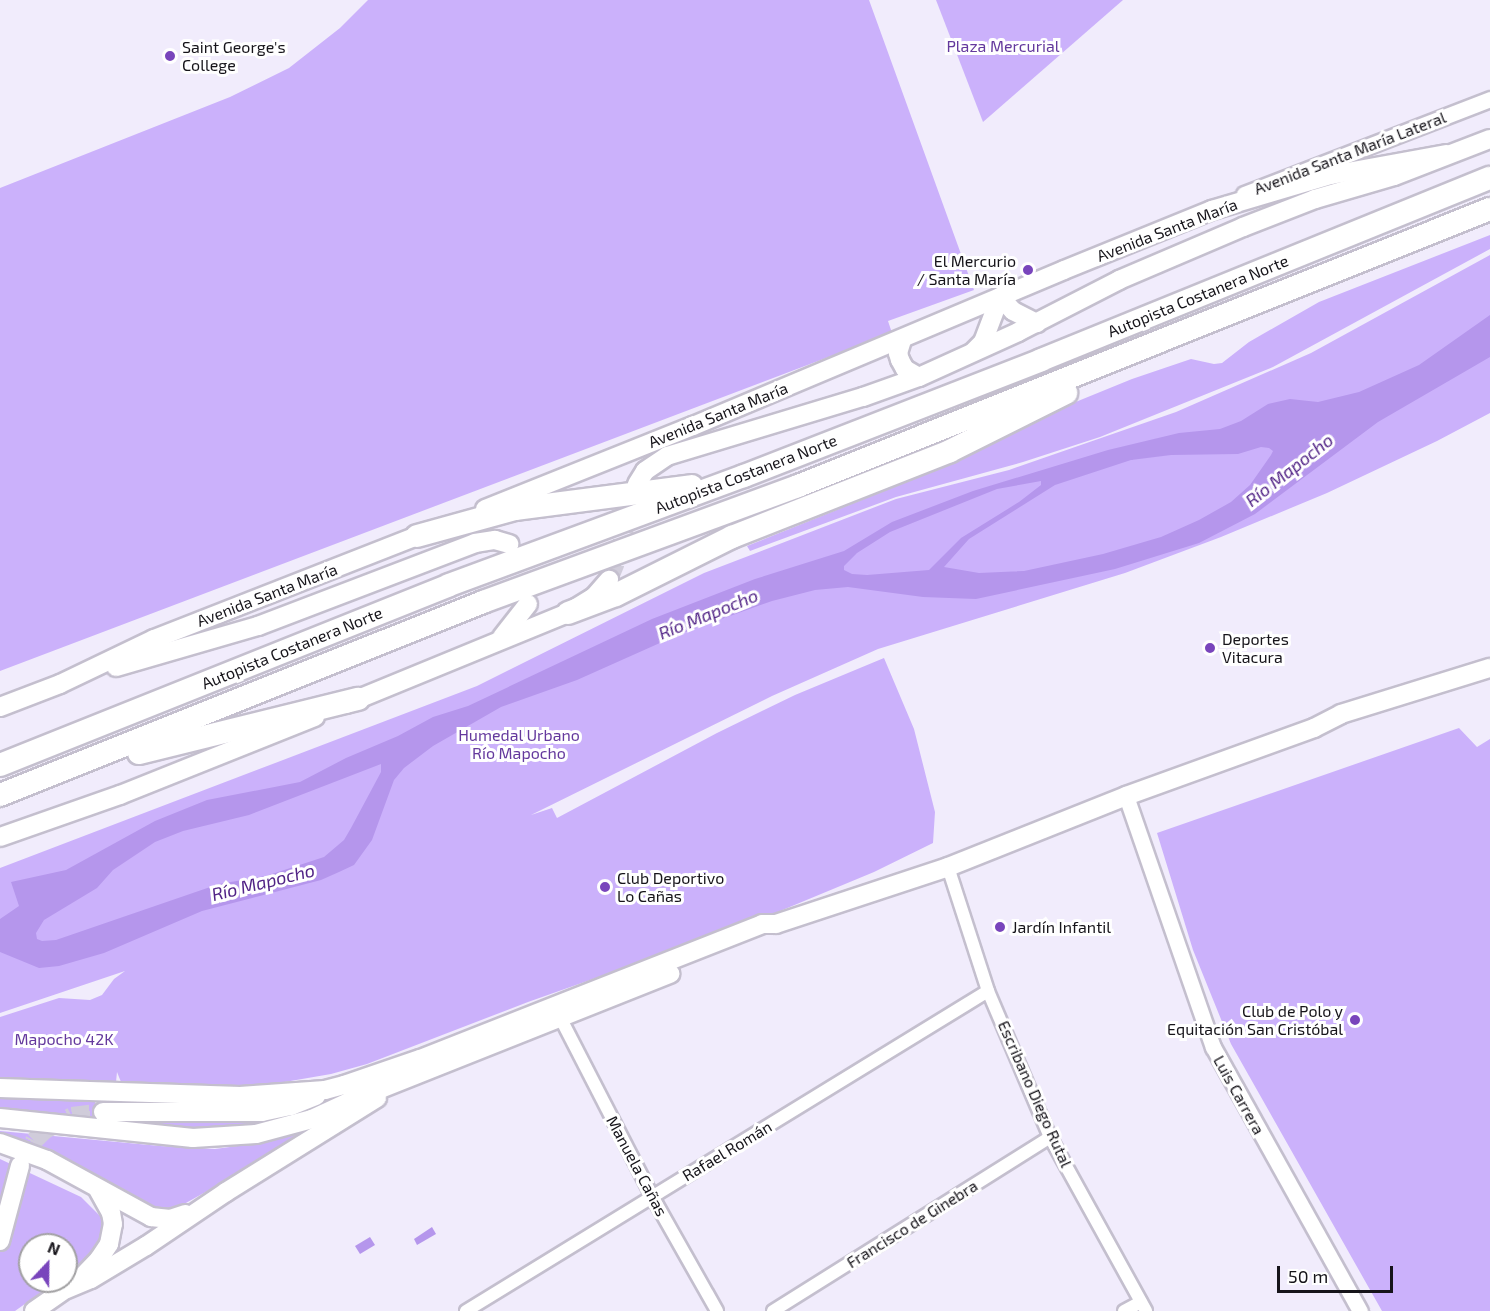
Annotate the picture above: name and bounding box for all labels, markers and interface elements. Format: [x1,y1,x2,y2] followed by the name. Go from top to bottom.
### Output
[946,36,1060,56] park label: Plaza Mercurial
[182,37,286,75] place label: Saint George's College
[163,49,177,63] marker: Saint George's College
[1251,107,1449,199] street label: Avenida Santa María Lateral
[1094,194,1240,266] street label: Avenida Santa María
[917,251,1016,289] place label: El Mercurio / Santa María
[1105,251,1291,341] street label: Autopista Costanera Norte
[1021,263,1035,277] marker: El Mercurio / Santa María
[645,378,791,452] street label: Avenida Santa María
[1241,429,1337,511] water label: Río Mapocho
[652,430,840,518] street label: Autopista Costanera Norte
[194,559,340,631] street label: Avenida Santa María
[655,584,761,644] water label: Río Mapocho
[199,603,385,693] street label: Autopista Costanera Norte
[1222,629,1289,667] place label: Deportes Vitacura
[1203,641,1217,655] marker: Deportes Vitacura
[458,725,580,763] park label: Humedal Urbano Río Mapocho
[209,859,317,905] water label: Río Mapocho
[617,868,724,906] place label: Club Deportivo Lo Cañas
[598,880,612,894] marker: Club Deportivo Lo Cañas
[1012,917,1111,937] place label: Jardín Infantil
[993,920,1007,934] marker: Jardín Infantil
[1167,1001,1343,1039] place label: Club de Polo y Equitación San Cristóbal
[1348,1013,1362,1027] marker: Club de Polo y Equitación San Cristóbal
[994,1018,1076,1170] street label: Escribano Diego Rutal
[14,1029,114,1049] park label: Mapocho 42K
[1209,1052,1269,1138] street label: Luis Carrera
[602,1112,672,1220] street label: Manuela Cañas
[679,1117,775,1185] street label: Rafael Román
[843,1176,981,1272] street label: Francisco de Ginebra
[18,1233,78,1293] north arrow
[45,1237,63,1259] text: N
[1280,1254,1396,1292] scale bar
[1288,1265,1328,1287] text: 50 m

